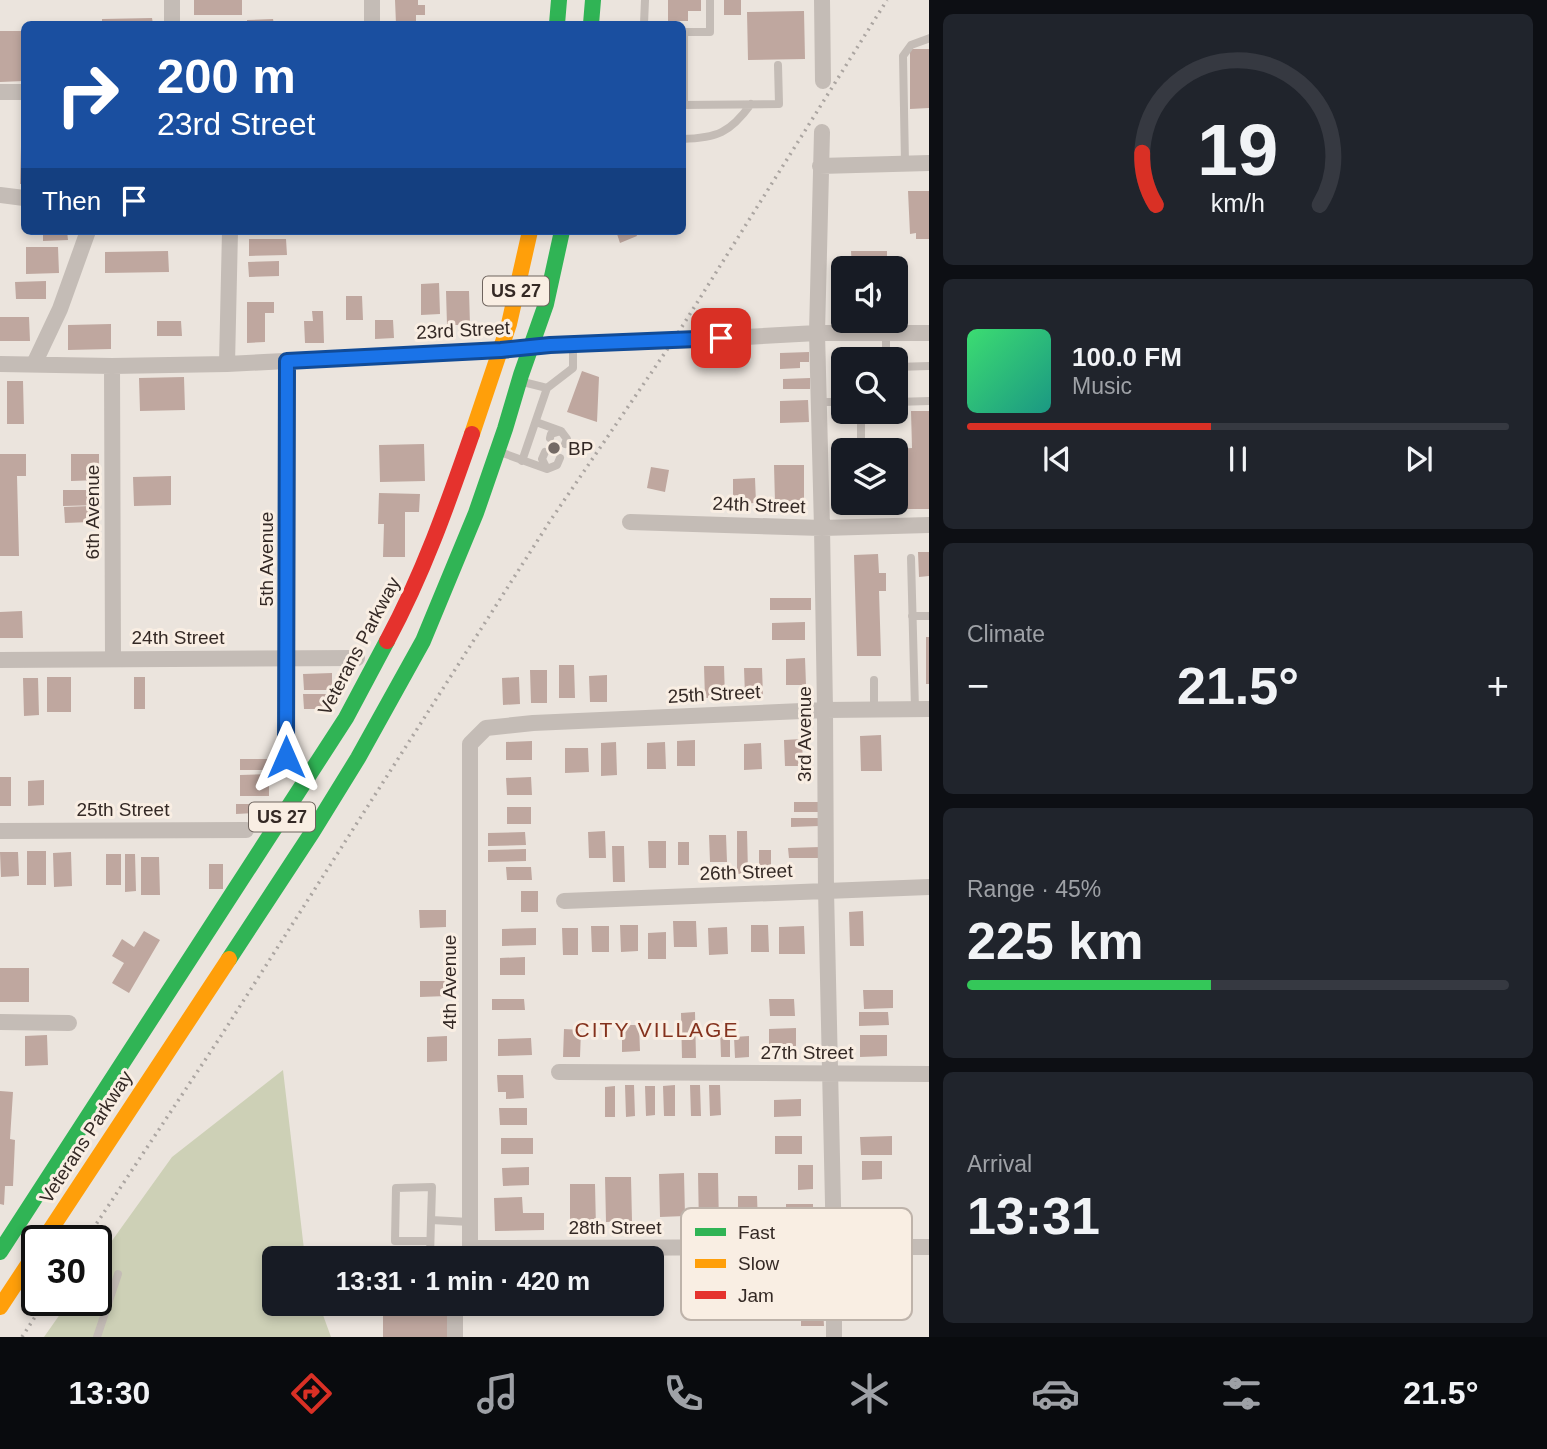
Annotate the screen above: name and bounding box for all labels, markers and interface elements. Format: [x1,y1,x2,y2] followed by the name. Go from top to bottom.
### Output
[42,49,133,140] icon: right
[157,49,296,103] text: 200 m
[157,106,315,142] text: 23rd Street
[1198,110,1278,191] text: 19
[115,182,153,220] icon: arrive
[42,186,101,216] text: Then
[1211,189,1265,217] text: km/h
[831,256,908,515] map controls
[831,256,908,333] button: sound
[483,276,549,306] road number: US 27
[691,308,751,368] pin
[416,317,511,343] street label: 23rd Street
[702,319,740,357] icon: arrive
[1072,342,1182,372] text: 100.0 FM
[831,347,908,424] button: search
[1072,373,1132,399] text: Music
[568,438,593,459] place label: BP
[831,438,908,515] button: layers
[546,440,562,456] marker: BP
[1038,440,1076,478] icon: previous
[1219,440,1257,478] icon: pause
[1400,440,1438,478] icon: next
[82,465,103,559] street label: 6th Avenue
[712,493,807,517] street label: 24th Street
[256,512,277,606] street label: 5th Avenue
[314,573,404,719] street label: Veterans Parkway
[967,621,1045,647] text: Climate
[132,627,225,648] street label: 24th Street
[1177,657,1299,715] text: 21.5°
[967,665,989,707] text: −
[1487,665,1509,707] text: +
[667,681,762,707] street label: 25th Street
[794,686,815,782] street label: 3rd Avenue
[249,720,323,794] position arrow
[77,799,170,820] street label: 25th Street
[249,802,315,832] road number: US 27
[699,860,794,884] street label: 26th Street
[967,876,1101,902] text: Range · 45%
[967,912,1143,970] text: 225 km
[439,935,460,1029] street label: 4th Avenue
[575,1018,739,1041] district label: CITY VILLAGE
[761,1042,854,1063] street label: 27th Street
[35,1067,137,1207] street label: Veterans Parkway
[967,1151,1032,1177] text: Arrival
[967,1187,1100,1245] text: 13:31
[681,1208,912,1320] legend
[569,1217,662,1238] street label: 28th Street
[738,1222,776,1243] text: Fast
[21,1225,112,1316] speed limit sign: 30
[738,1253,779,1274] text: Slow
[336,1266,590,1296] text: 13:31 · 1 min · 420 m
[738,1285,774,1306] text: Jam
[287,1369,336,1418] icon: directions
[473,1369,522,1418] icon: music
[659,1369,708,1418] icon: phone
[845,1369,894,1418] icon: climate
[1031,1369,1080,1418] icon: car
[1217,1369,1266,1418] icon: filters
[69,1375,150,1411] text: 13:30
[1403,1375,1478,1411] text: 21.5°

